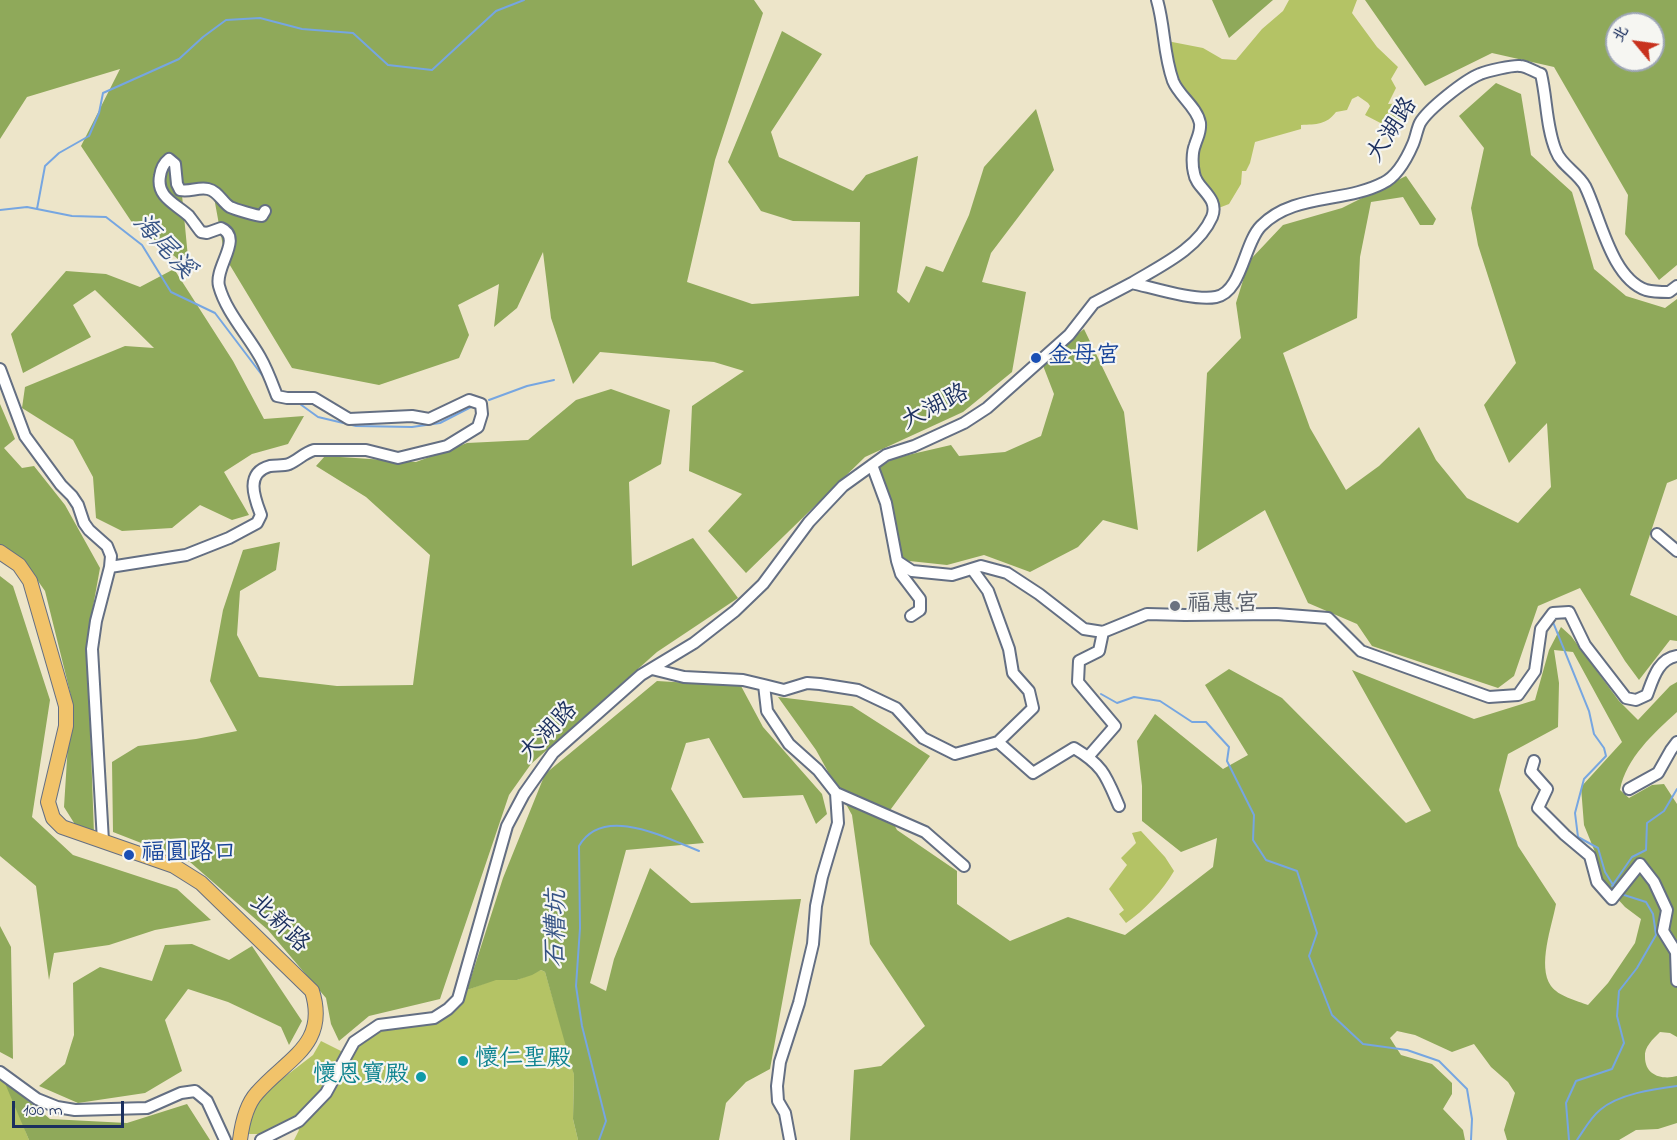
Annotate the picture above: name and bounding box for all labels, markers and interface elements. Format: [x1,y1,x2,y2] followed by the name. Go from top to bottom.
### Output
[1605,12,1665,72] north arrow
[1607,21,1635,47] text: 北
[1362,93,1426,169] street label: 大湖路
[124,209,200,287] water label: 海尾溪
[1048,344,1120,372] place label: 金母宮
[1029,351,1043,365] marker: 金母宮
[897,380,975,438] street label: 大湖路
[1187,592,1259,620] place label: 福惠宮
[1168,599,1182,613] marker: 福惠宮
[515,697,585,769] street label: 大湖路
[141,841,237,869] place label: 福圓路口
[122,848,136,862] marker: 福圓路口
[242,890,314,960] street label: 北新路
[543,890,575,968] water label: 石糟坑
[475,1047,571,1075] place label: 懷仁聖殿
[456,1054,470,1068] marker: 懷仁聖殿
[313,1063,409,1091] place label: 懷恩寶殿
[414,1070,428,1084] marker: 懷恩寶殿
[15,1089,128,1127] scale bar
[23,1098,63,1124] text: 100 m

